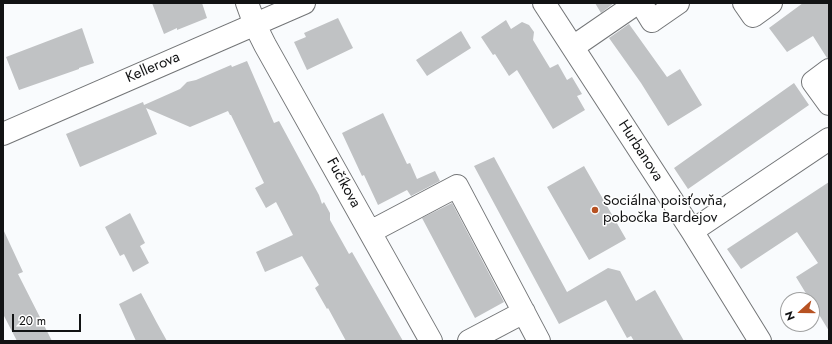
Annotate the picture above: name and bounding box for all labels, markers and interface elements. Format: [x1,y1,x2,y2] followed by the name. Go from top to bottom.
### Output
[123,49,183,87] street label: Kellerova
[614,117,666,185] street label: Hurbanova
[322,155,364,211] street label: Fučíkova
[603,192,727,227] place label: Sociálna poisťovňa, pobočka Bardejov
[590,205,600,215] marker: Sociálna poisťovňa, pobočka Bardejov
[780,292,820,332] north arrow
[14,306,83,332] scale bar
[781,309,799,323] text: N
[19,312,46,330] text: 20 m

